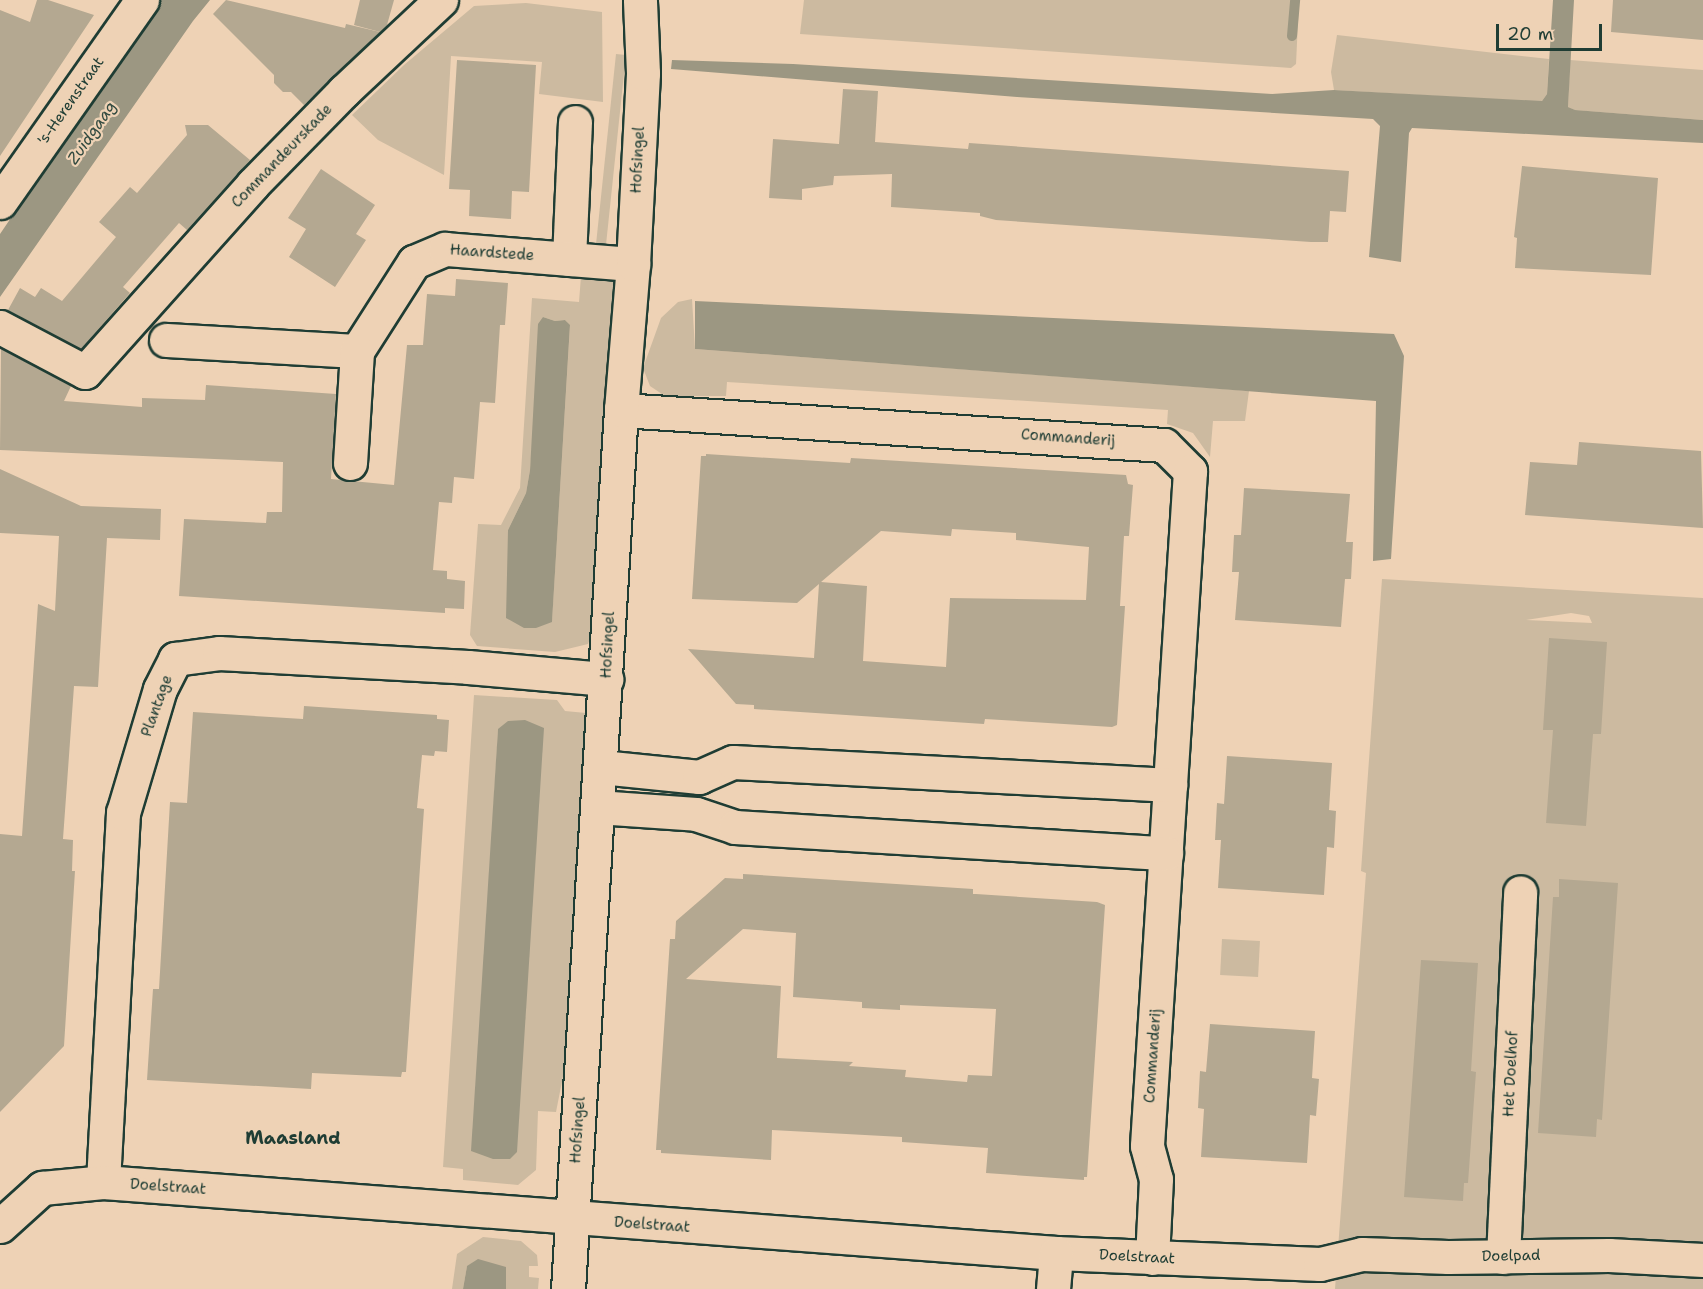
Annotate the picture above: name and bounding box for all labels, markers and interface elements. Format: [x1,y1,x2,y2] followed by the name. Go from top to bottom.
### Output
[1499,12,1606,50] scale bar
[1507,22,1553,46] text: 20 m
[34,53,108,149] street label: 's-Herenstraat
[63,98,121,168] water label: Zuidgaag
[228,100,336,212] street label: Commandeurskade
[627,126,649,194] street label: Hofsingel
[449,241,535,265] street label: Haardstede
[1020,426,1116,450] street label: Commanderij
[597,611,619,679] street label: Hofsingel
[138,673,176,739] street label: Plantage
[1141,1008,1165,1104] street label: Commanderij
[1500,1031,1522,1117] street label: Het Doelhof
[567,1096,589,1164] street label: Hofsingel
[245,1127,341,1149] district label: Maasland
[129,1175,207,1199] street label: Doelstraat
[613,1213,691,1237] street label: Doelstraat
[1098,1246,1176,1268] street label: Doelstraat
[1481,1246,1541,1266] street label: Doelpad

